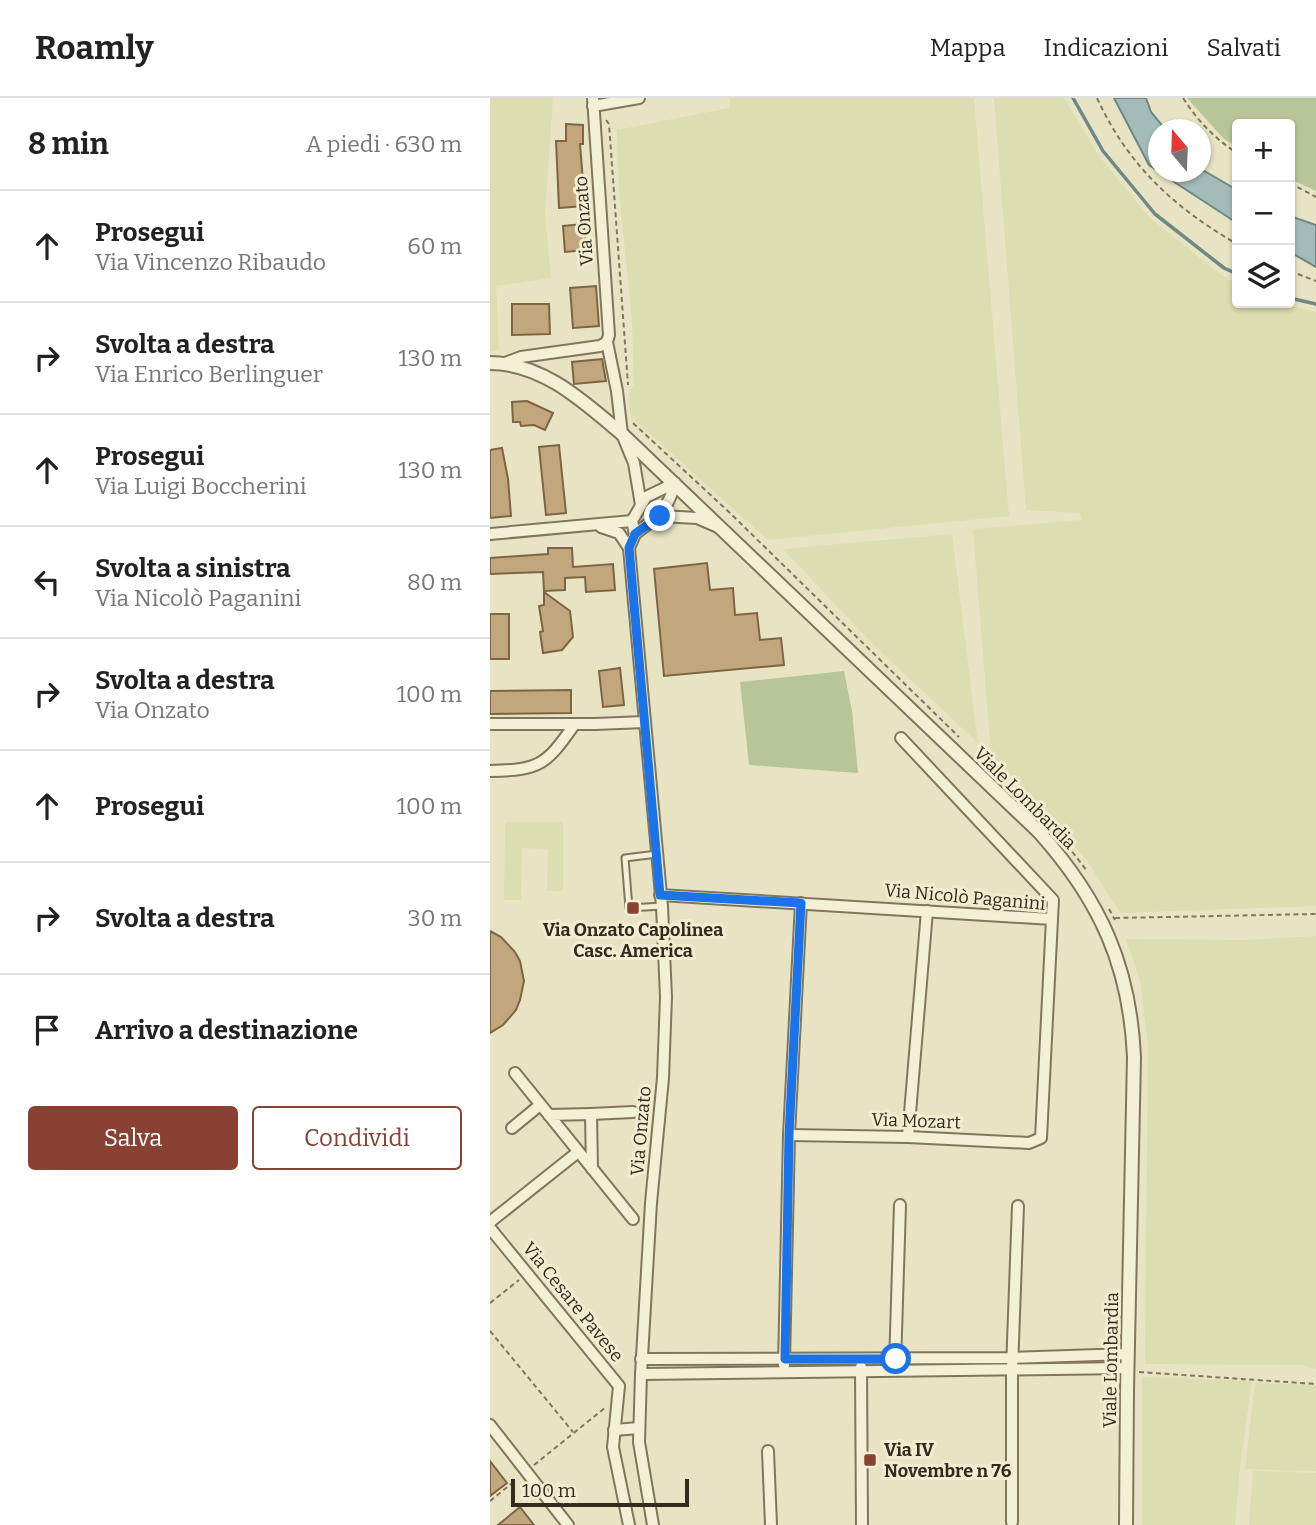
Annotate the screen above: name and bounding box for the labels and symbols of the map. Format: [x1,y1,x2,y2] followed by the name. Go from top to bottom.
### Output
[1148,119,1211,182] north arrow
[570,175,598,267] street label: Via Onzato
[644,500,675,531] route end
[969,742,1081,854] street label: Viale Lombardia
[884,879,1046,915] street label: Via Nicolò Paganini
[625,900,641,916] marker: Via Onzato Capolinea Casc. America
[543,919,723,962] place label: Via Onzato Capolinea Casc. America
[626,1085,656,1177] street label: Via Onzato
[871,1108,961,1134] street label: Via Mozart
[518,1238,628,1366] street label: Via Cesare Pavese
[1099,1292,1123,1428] street label: Viale Lombardia
[880,1343,911,1374] route start
[884,1439,1012,1482] place label: Via IV Novembre n 76
[862,1452,878,1468] marker: Via IV Novembre n 76
[511,1476,690,1508] scale bar

